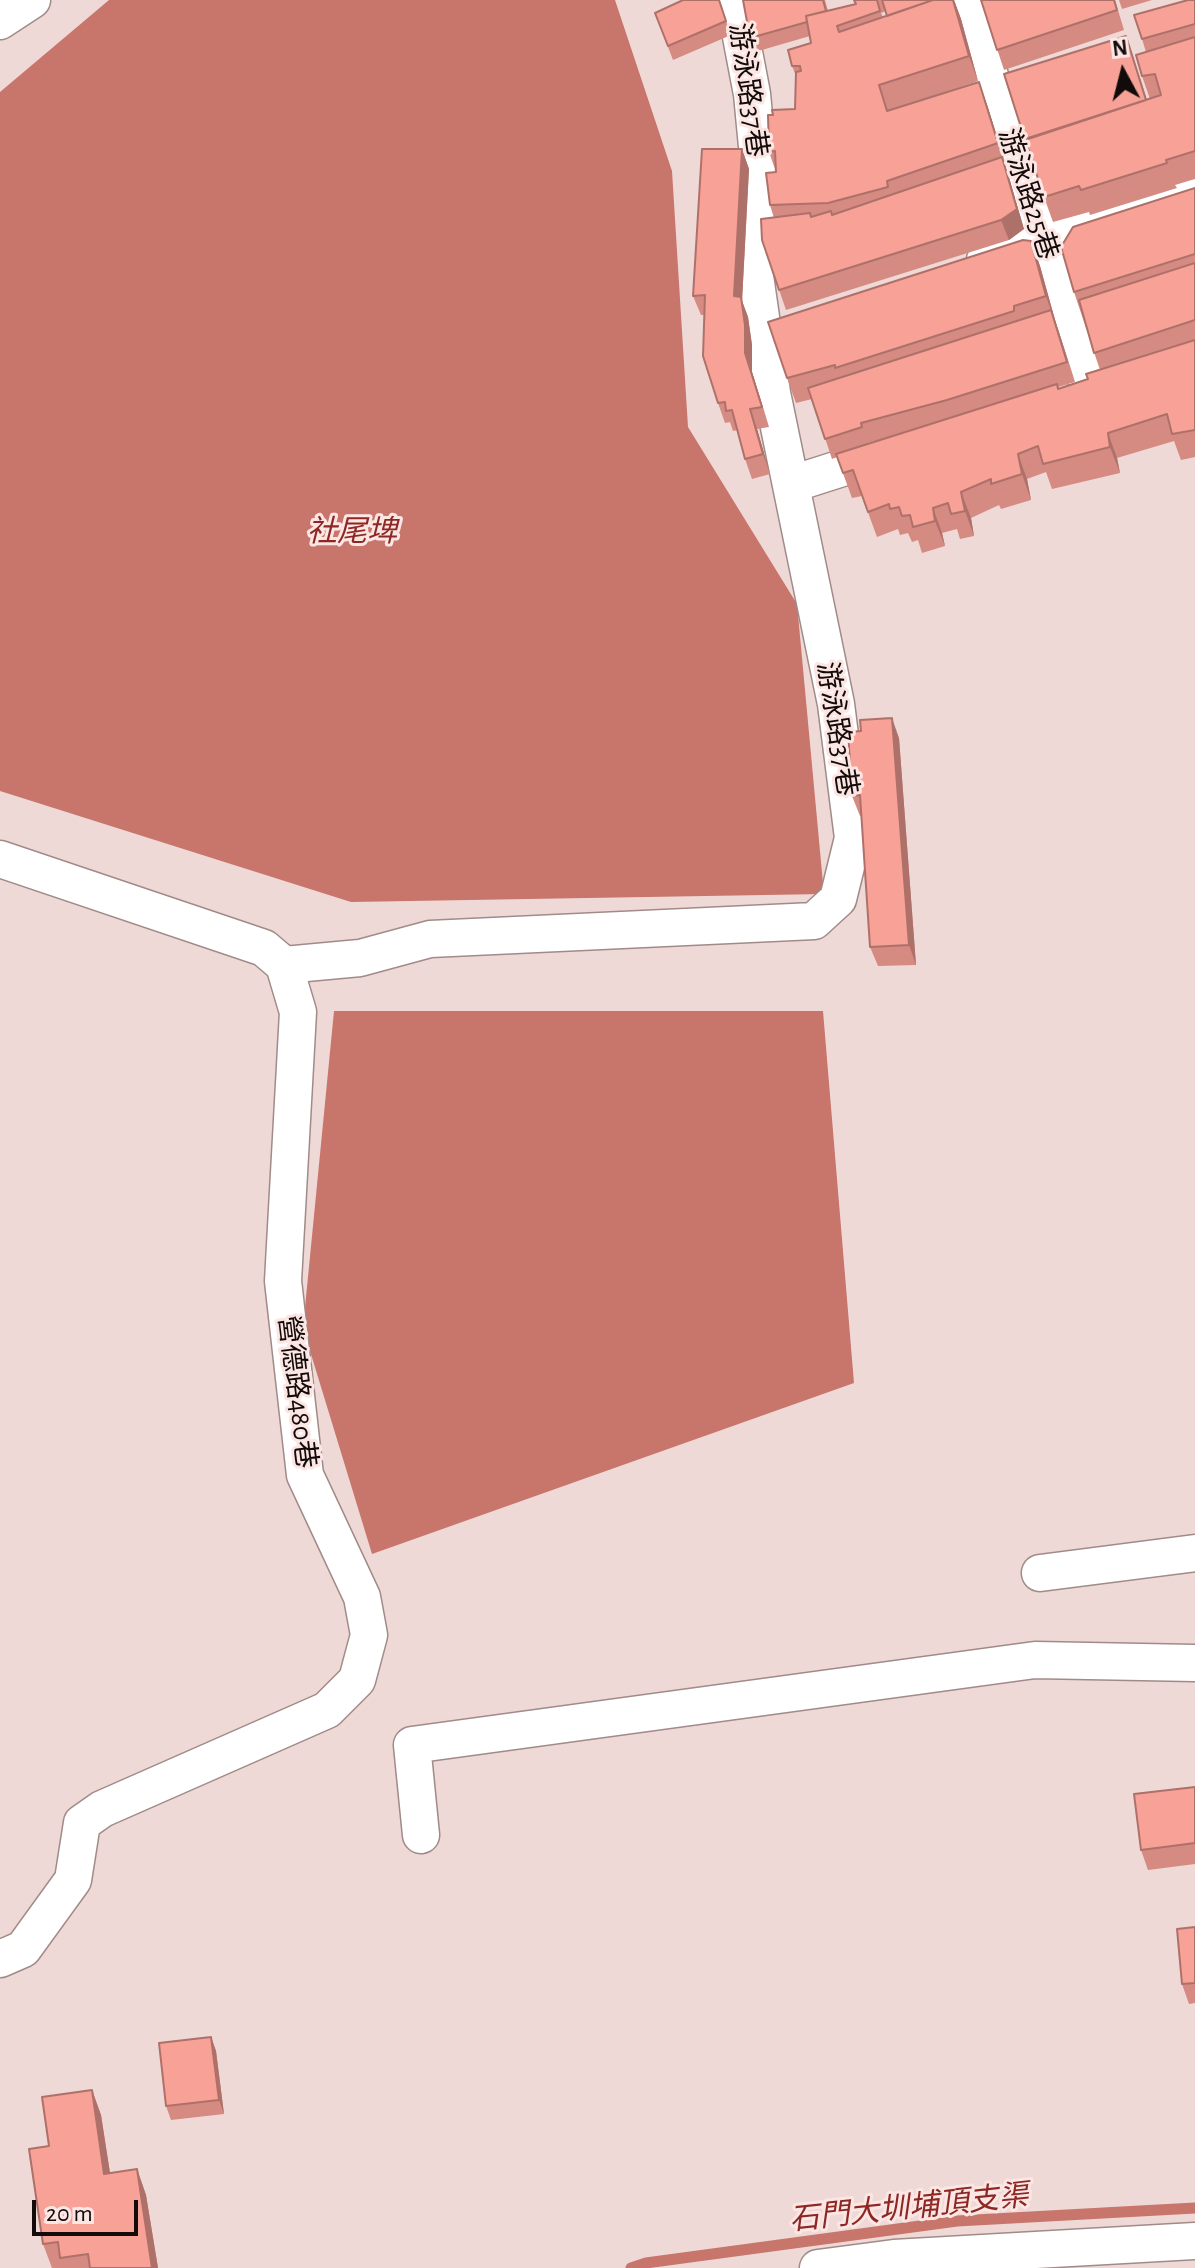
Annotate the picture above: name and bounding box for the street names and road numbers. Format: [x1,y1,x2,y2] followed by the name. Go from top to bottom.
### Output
[722,21,774,159] street label: 游泳路37巷
[991,124,1065,264] street label: 游泳路25巷
[810,660,864,798] street label: 游泳路37巷
[271,1314,323,1470] street label: 營德路480巷

